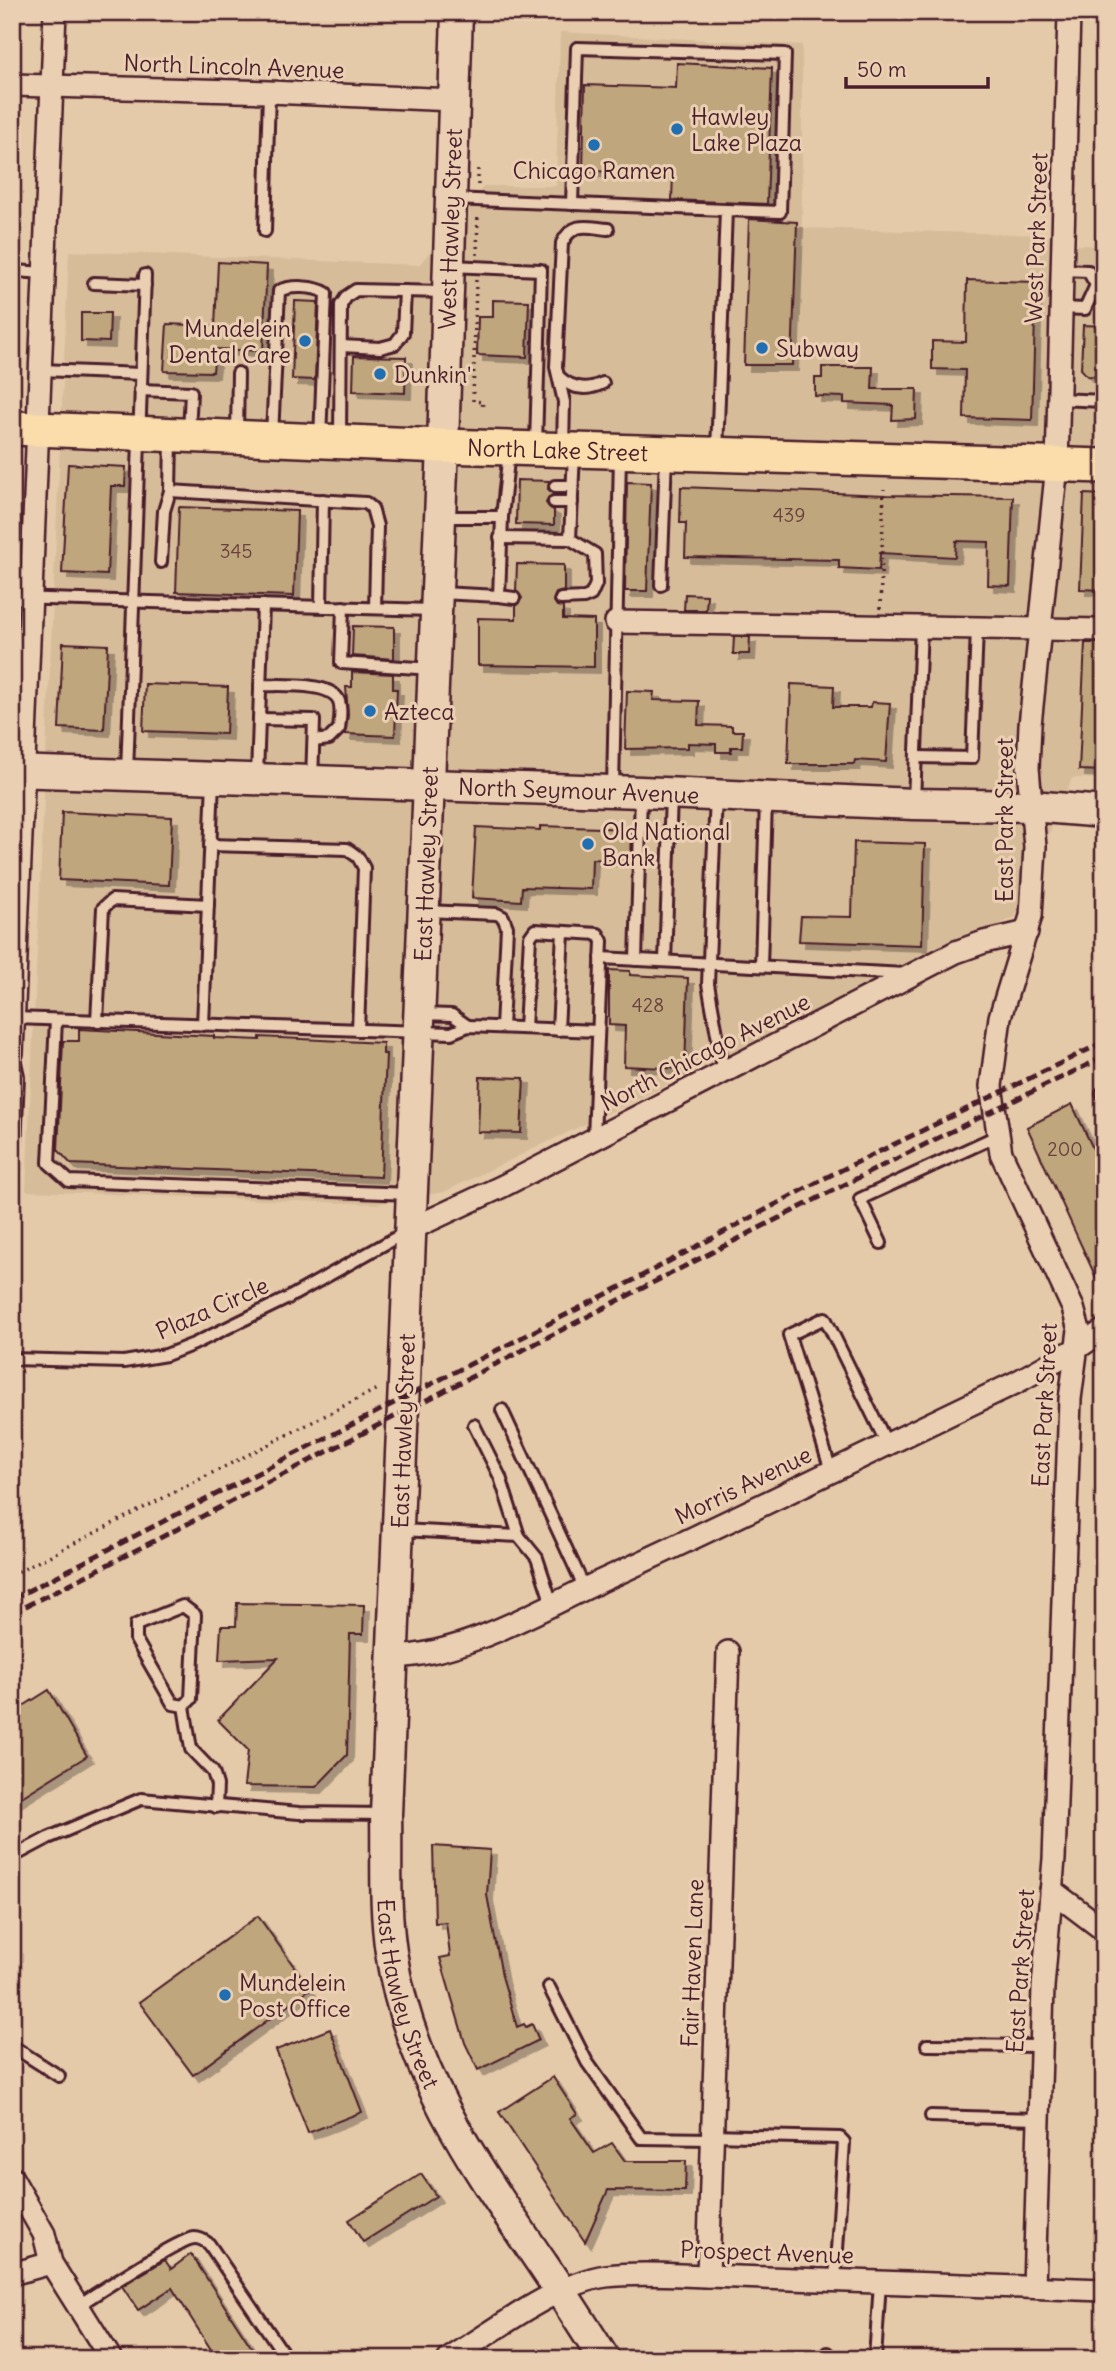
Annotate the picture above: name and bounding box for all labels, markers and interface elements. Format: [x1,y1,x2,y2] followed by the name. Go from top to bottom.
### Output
[846,46,988,90] scale bar
[123,48,345,84] street label: North Lincoln Avenue
[857,56,906,83] text: 50 m
[691,102,802,157] place label: Hawley Lake Plaza
[669,121,685,137] marker: Hawley Lake Plaza
[432,128,468,330] street label: West Hawley Street
[586,137,602,153] marker: Chicago Ramen
[1019,152,1053,324] street label: West Park Street
[513,156,675,185] place label: Chicago Ramen
[169,314,291,369] place label: Mundelein Dental Care
[297,333,313,349] marker: Mundelein Dental Care
[776,334,859,363] place label: Subway
[754,340,770,356] marker: Subway
[394,360,471,389] place label: Dunkin'
[372,366,388,382] marker: Dunkin'
[467,432,649,467] street label: North Lake Street
[773,503,805,527] house number: 439
[220,539,252,563] house number: 345
[384,697,454,726] place label: Azteca
[362,703,378,719] marker: Azteca
[990,738,1019,902] street label: East Park Street
[408,766,444,962] street label: East Hawley Street
[458,771,700,809] street label: North Seymour Avenue
[602,817,730,872] place label: Old National Bank
[580,836,596,852] marker: Old National Bank
[596,987,814,1117] street label: North Chicago Avenue
[632,993,664,1017] house number: 428
[1047,1137,1083,1161] house number: 200
[151,1270,273,1346] street label: Plaza Circle
[1025,1322,1063,1488] street label: East Park Street
[385,1333,421,1529] street label: East Hawley Street
[670,1439,816,1531] street label: Morris Avenue
[675,1878,709,2048] street label: Fair Haven Lane
[1000,1888,1040,2054] street label: East Park Street
[372,1898,447,2093] street label: East Hawley Street
[239,1968,351,2023] place label: Mundelein Post Office
[217,1987,233,2003] marker: Mundelein Post Office
[680,2234,854,2270] street label: Prospect Avenue

